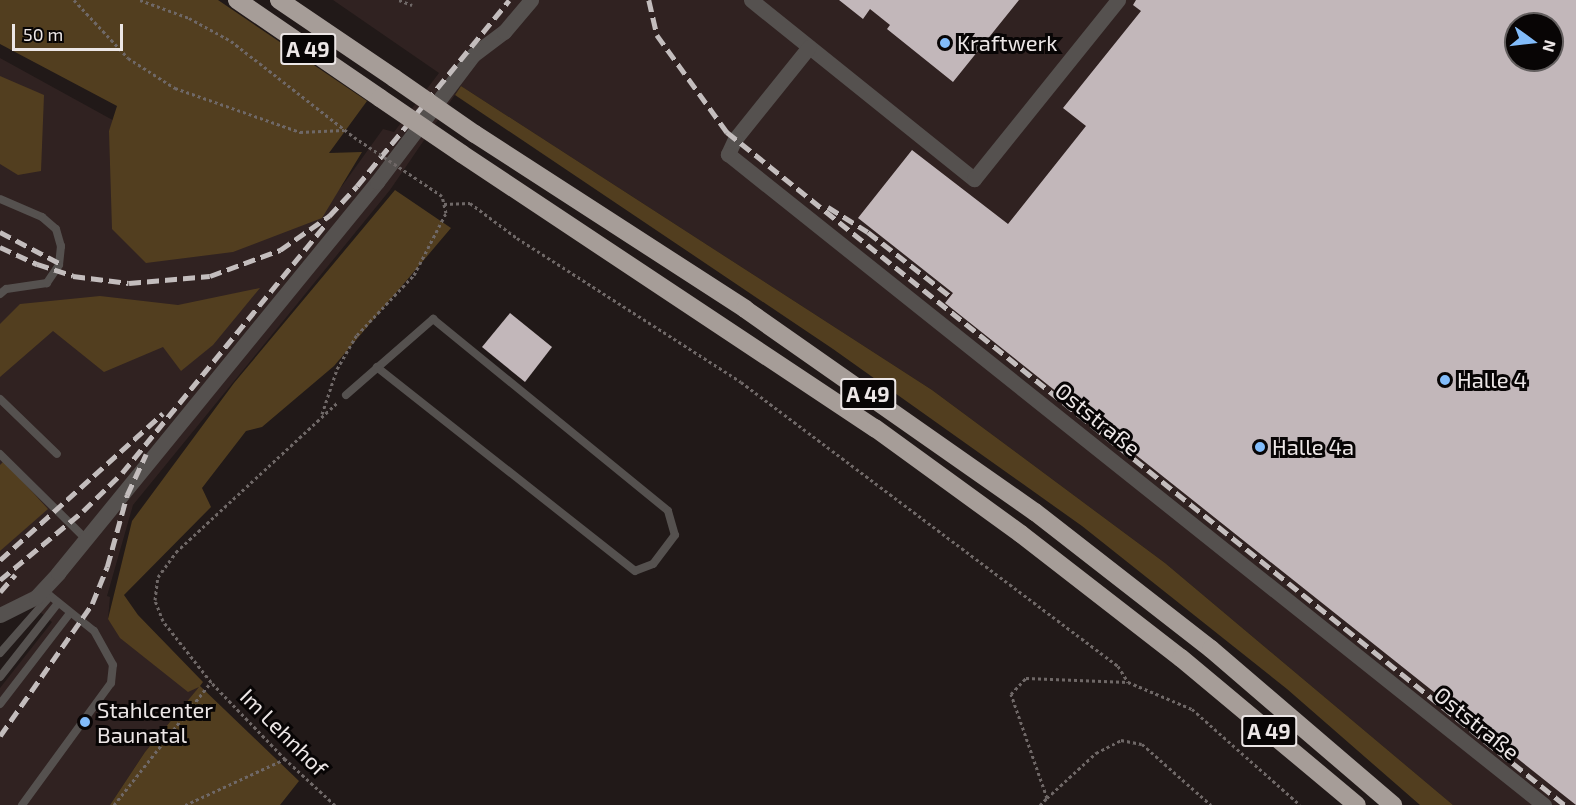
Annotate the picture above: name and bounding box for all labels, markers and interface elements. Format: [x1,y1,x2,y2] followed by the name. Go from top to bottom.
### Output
[15,12,126,50] scale bar
[1504,12,1564,72] north arrow
[23,23,63,45] text: 50 m
[957,30,1058,56] place label: Kraftwerk
[280,31,336,67] road number: A 49
[938,36,952,50] marker: Kraftwerk
[1539,38,1561,54] text: N
[1457,367,1527,393] place label: Halle 4
[1438,373,1452,387] marker: Halle 4
[840,376,896,412] road number: A 49
[1050,377,1146,461] street label: Oststraße
[1272,434,1354,460] place label: Halle 4a
[1253,440,1267,454] marker: Halle 4a
[1429,681,1525,765] street label: Oststraße
[235,683,333,781] street label: Im Lehnhof
[97,696,213,748] place label: Stahlcenter Baunatal
[1240,713,1298,749] road number: A 49
[78,715,92,729] marker: Stahlcenter Baunatal

